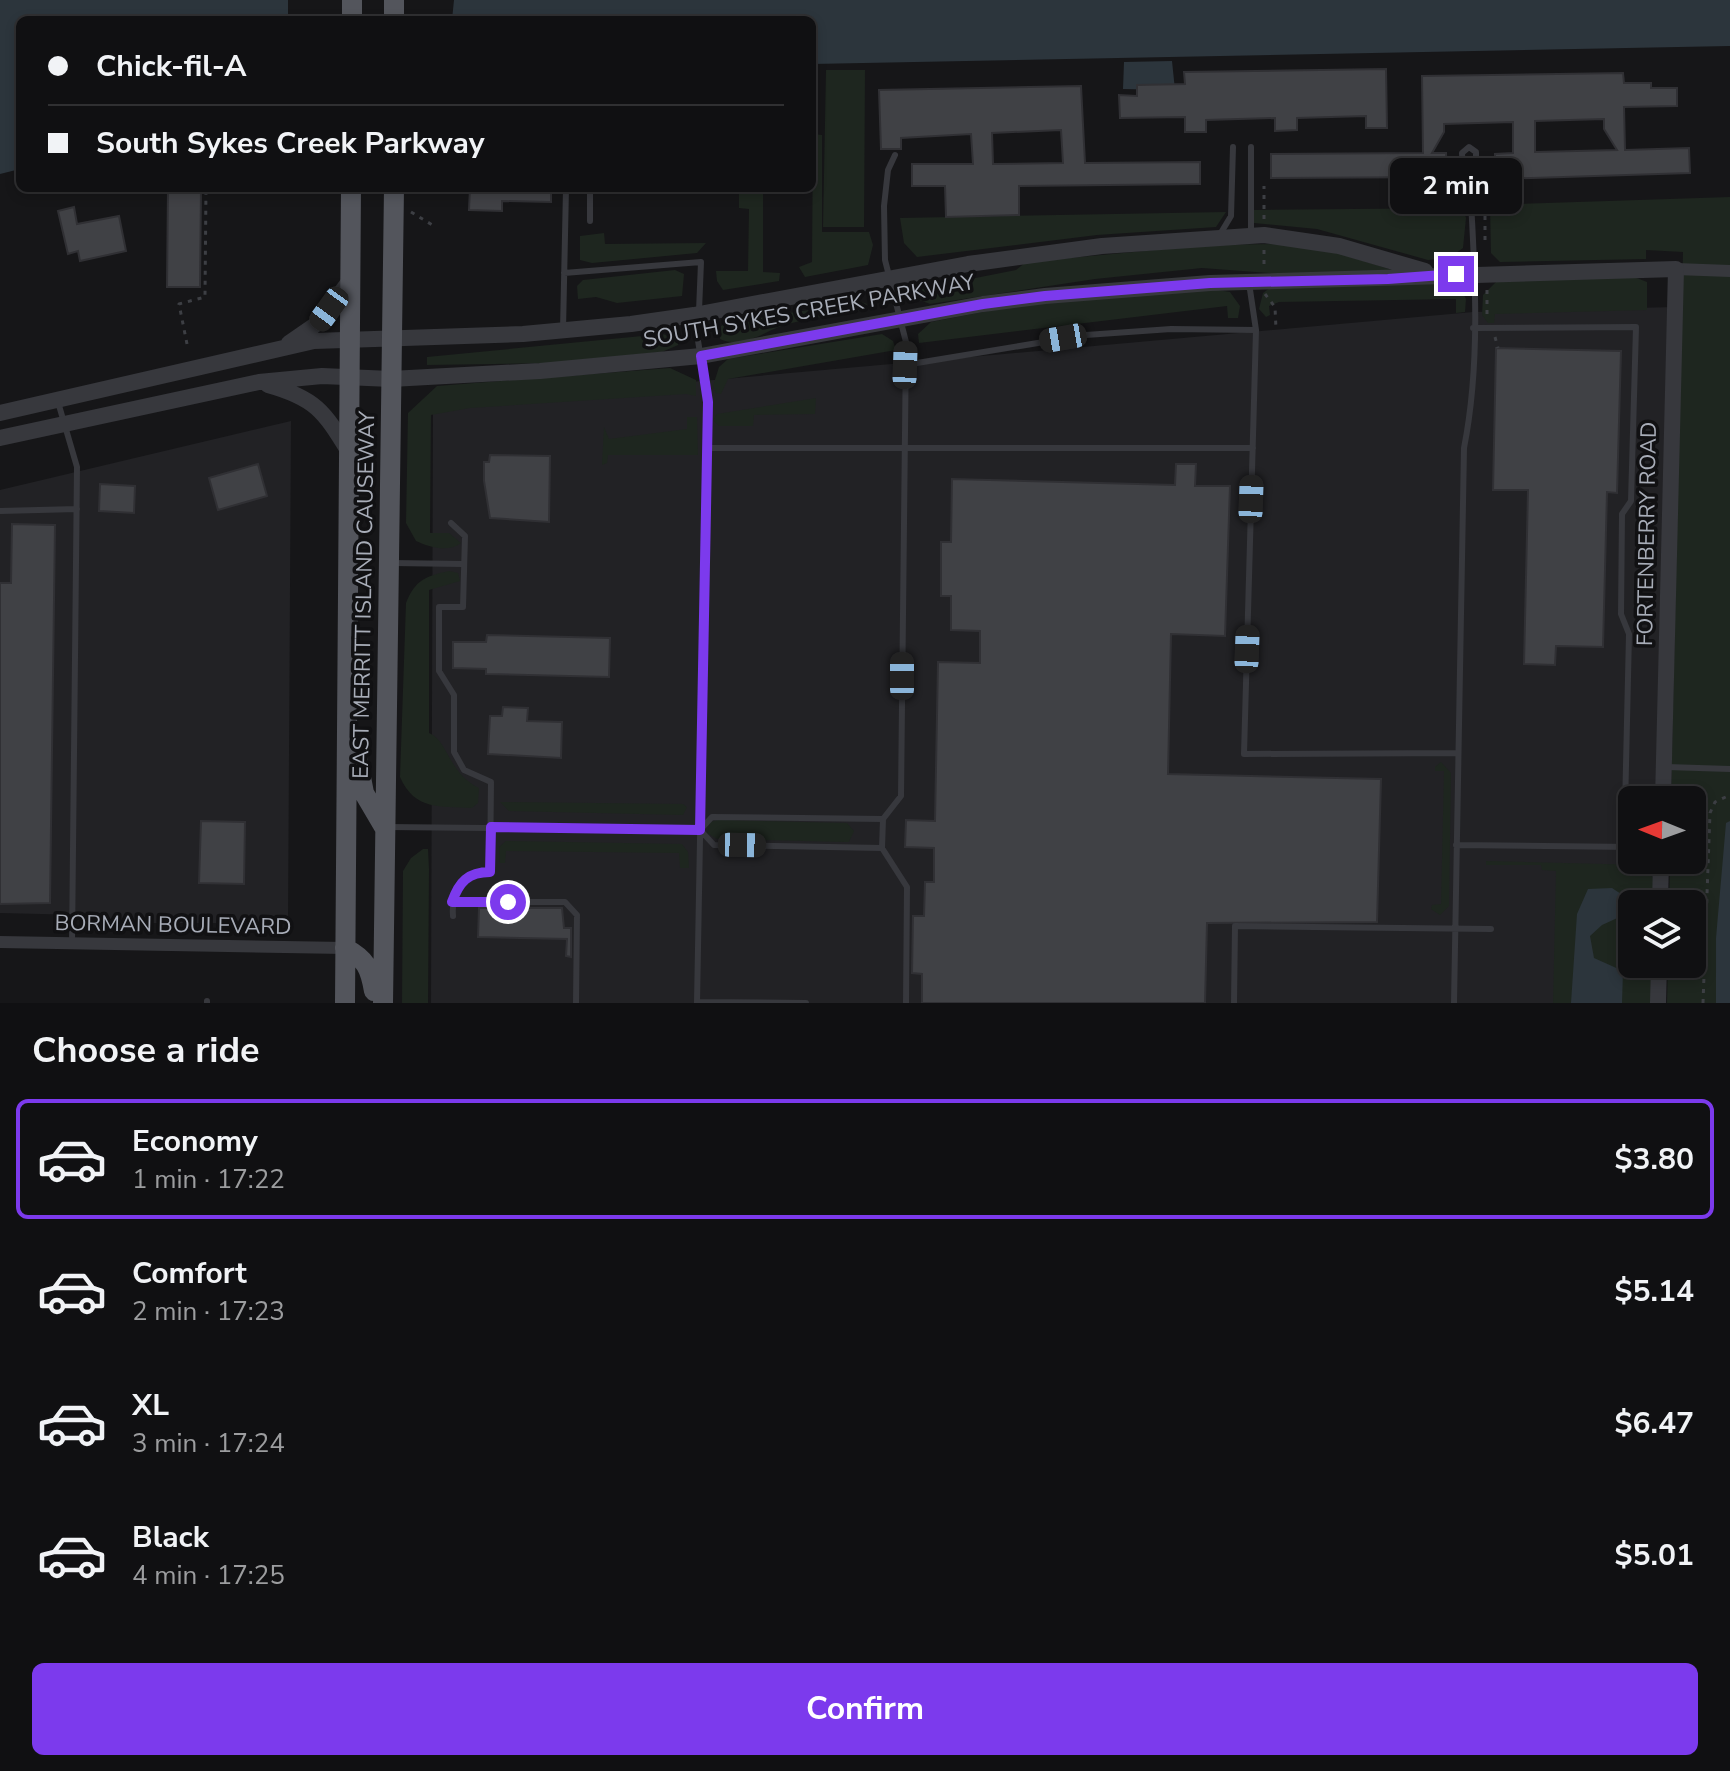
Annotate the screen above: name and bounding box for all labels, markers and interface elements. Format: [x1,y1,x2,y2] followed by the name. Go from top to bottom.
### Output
[96,46,247,87] text: Chick-fil-A
[96,123,485,164] text: South Sykes Creek Parkway
[1390,158,1522,214] callout: 2 min
[1422,168,1490,203] text: 2 min
[1438,256,1474,292] route end
[641,267,978,355] street label: SOUTH SYKES CREEK PARKWAY
[305,283,353,335] car
[1037,322,1089,354] car
[892,341,918,389] car
[346,410,382,779] street label: EAST MERRITT ISLAND CAUSEWAY
[1630,421,1664,647] street label: FORTENBERRY ROAD
[1238,475,1264,523] car
[1234,625,1260,673] car
[890,652,914,700] car
[1618,786,1706,874] north arrow
[1618,786,1706,978] map controls
[718,833,766,857] car
[490,884,526,920] route start
[1618,890,1706,978] button: layers
[54,908,292,942] street label: BORMAN BOULEVARD
[32,1026,260,1075] text: Choose a ride
[132,1121,258,1162] text: Economy
[36,1123,108,1195] icon: car
[1615,1139,1694,1180] text: $3.80
[132,1162,285,1197] text: 1 min · 17:22
[132,1253,247,1294] text: Comfort
[36,1255,108,1327] icon: car
[1615,1271,1694,1312] text: $5.14
[132,1294,285,1329] text: 2 min · 17:23
[132,1385,169,1426] text: XL
[36,1387,108,1459] icon: car
[1615,1403,1694,1444] text: $6.47
[132,1426,285,1461] text: 3 min · 17:24
[132,1517,209,1558] text: Black
[36,1519,108,1591] icon: car
[1615,1535,1694,1576] text: $5.01
[132,1558,285,1593] text: 4 min · 17:25
[32,1663,1698,1755] button: Confirm

